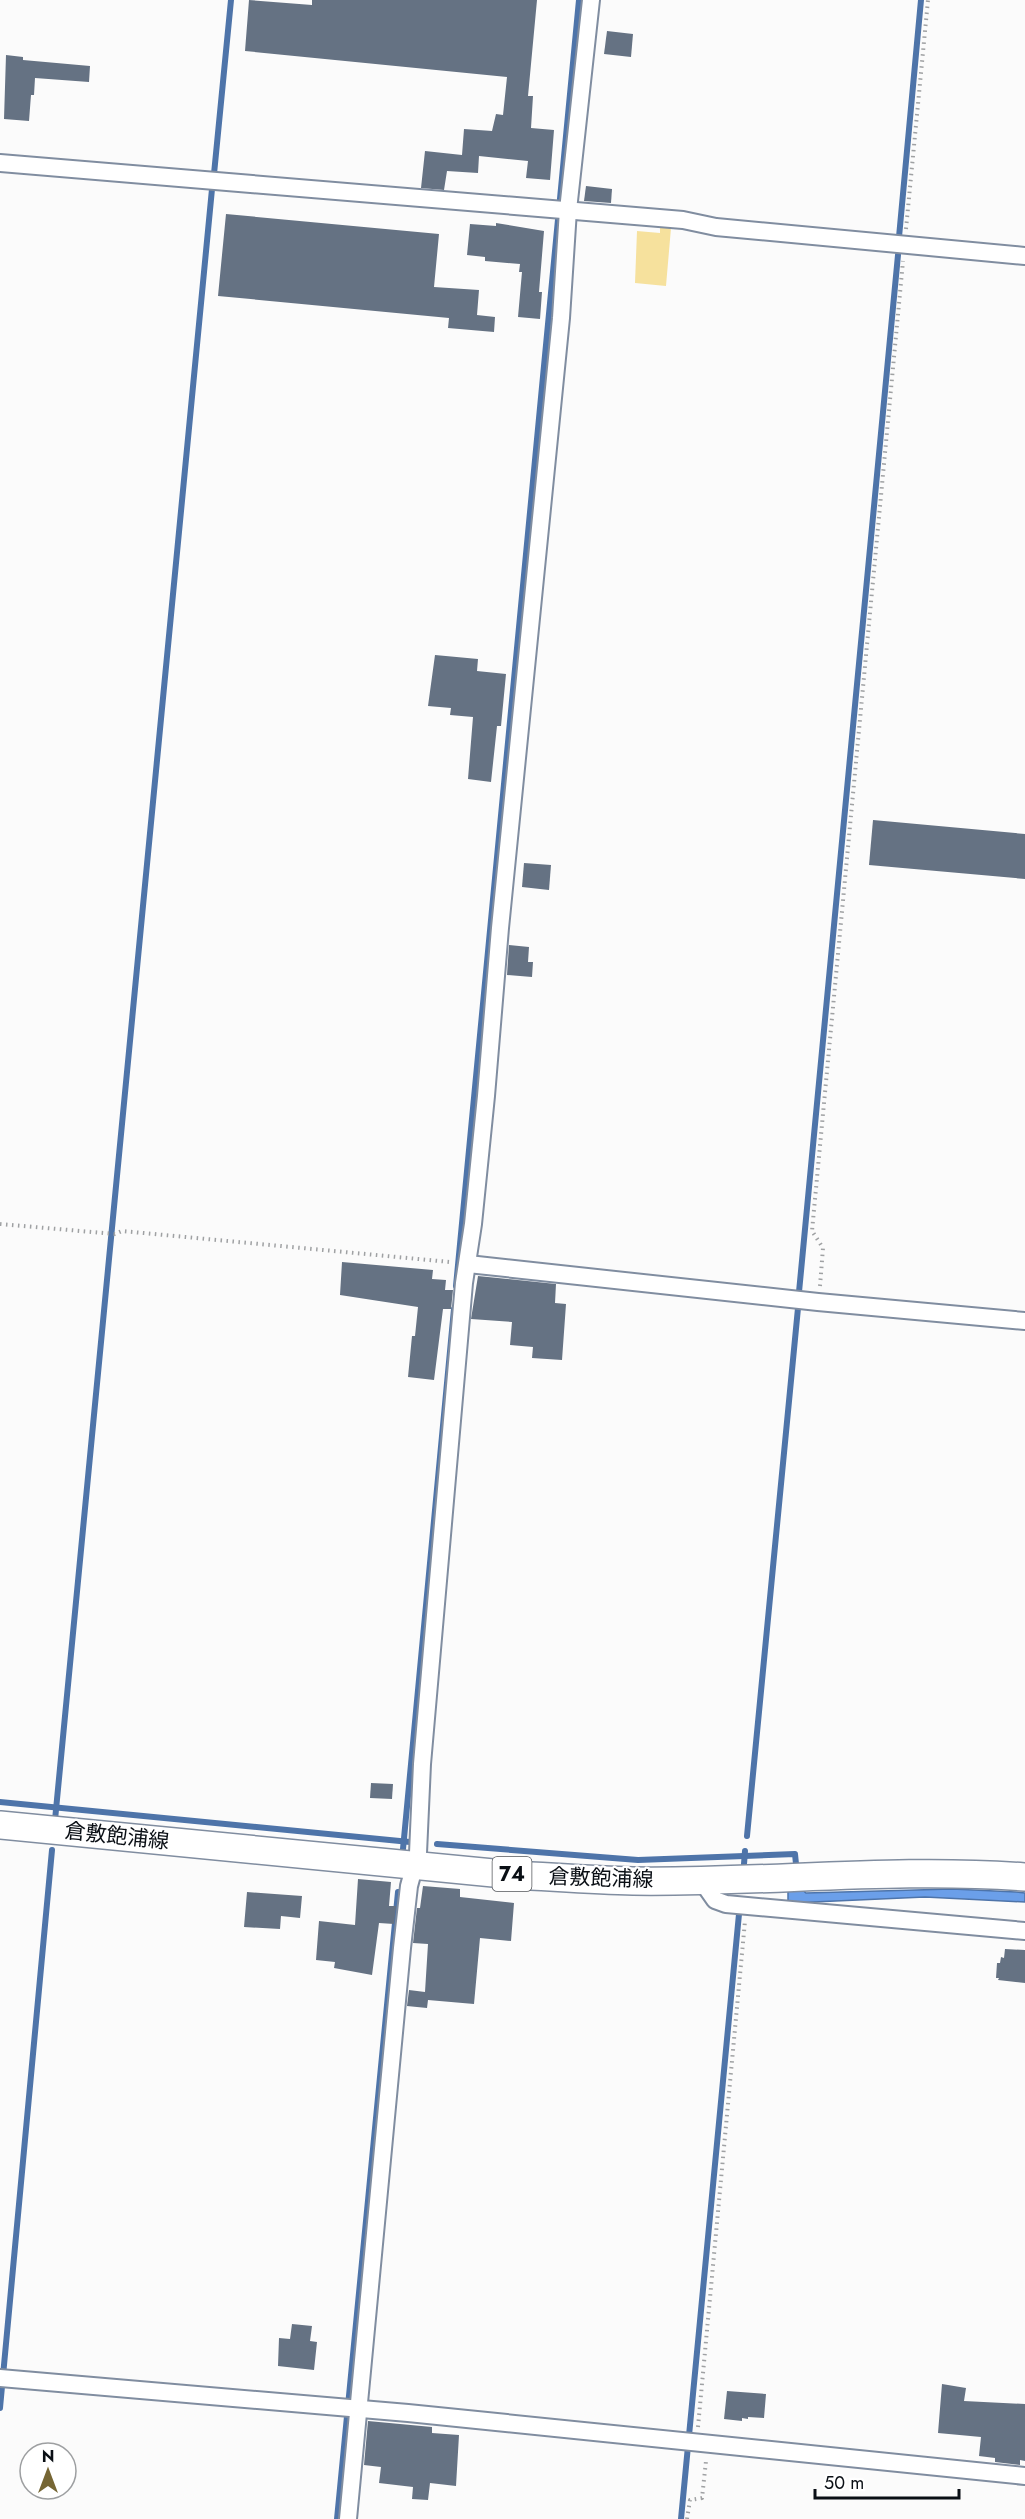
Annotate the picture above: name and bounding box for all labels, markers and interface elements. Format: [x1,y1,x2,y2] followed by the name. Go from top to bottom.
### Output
[63,1816,171,1856] street label: 倉敷飽浦線
[492,1857,532,1891] road number: 74
[548,1861,654,1895] street label: 倉敷飽浦線
[18,2441,78,2501] north arrow
[42,2445,54,2468] text: N
[815,2462,959,2500] scale bar
[824,2470,864,2496] text: 50 m

